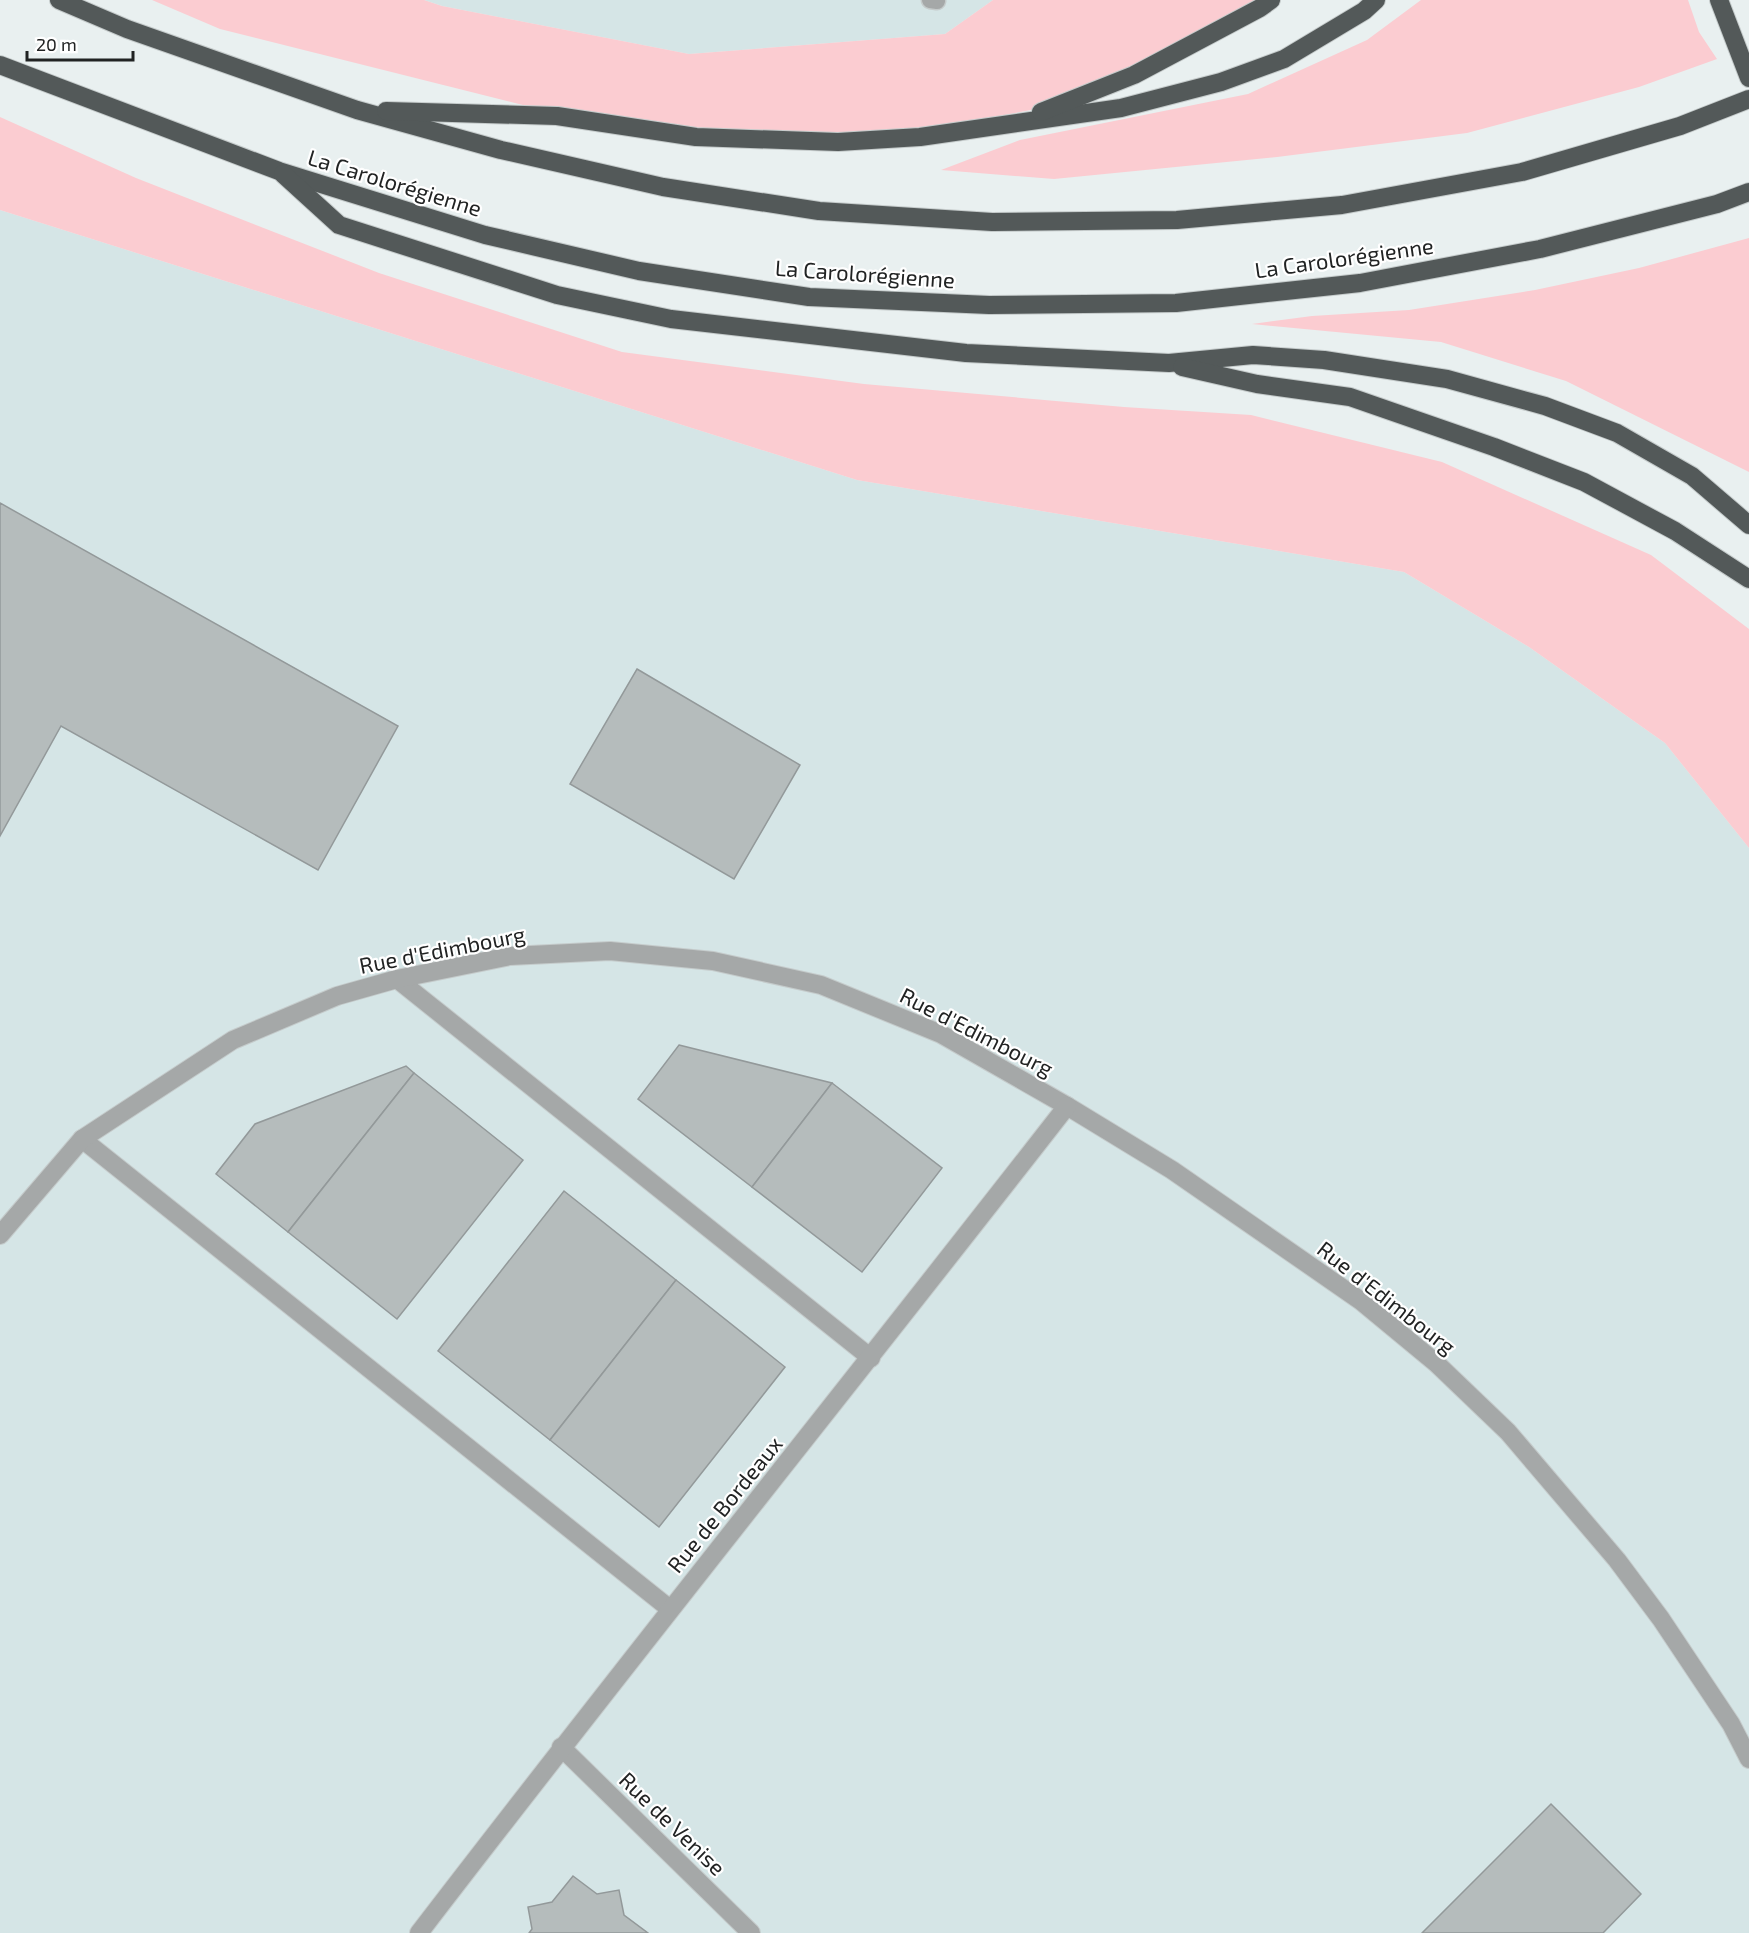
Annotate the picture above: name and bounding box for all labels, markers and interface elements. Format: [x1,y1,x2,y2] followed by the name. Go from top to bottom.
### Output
[27,24,134,62] scale bar
[36,33,77,55] text: 20 m
[305,143,485,221] street label: La Carolorégienne
[1253,232,1435,282] street label: La Carolorégienne
[774,254,956,292] street label: La Carolorégienne
[357,920,527,978] street label: Rue d'Edimbourg
[896,981,1058,1081] street label: Rue d'Edimbourg
[1313,1235,1461,1359] street label: Rue d'Edimbourg
[661,1430,787,1577] street label: Rue de Bordeaux
[615,1766,731,1880] street label: Rue de Venise

